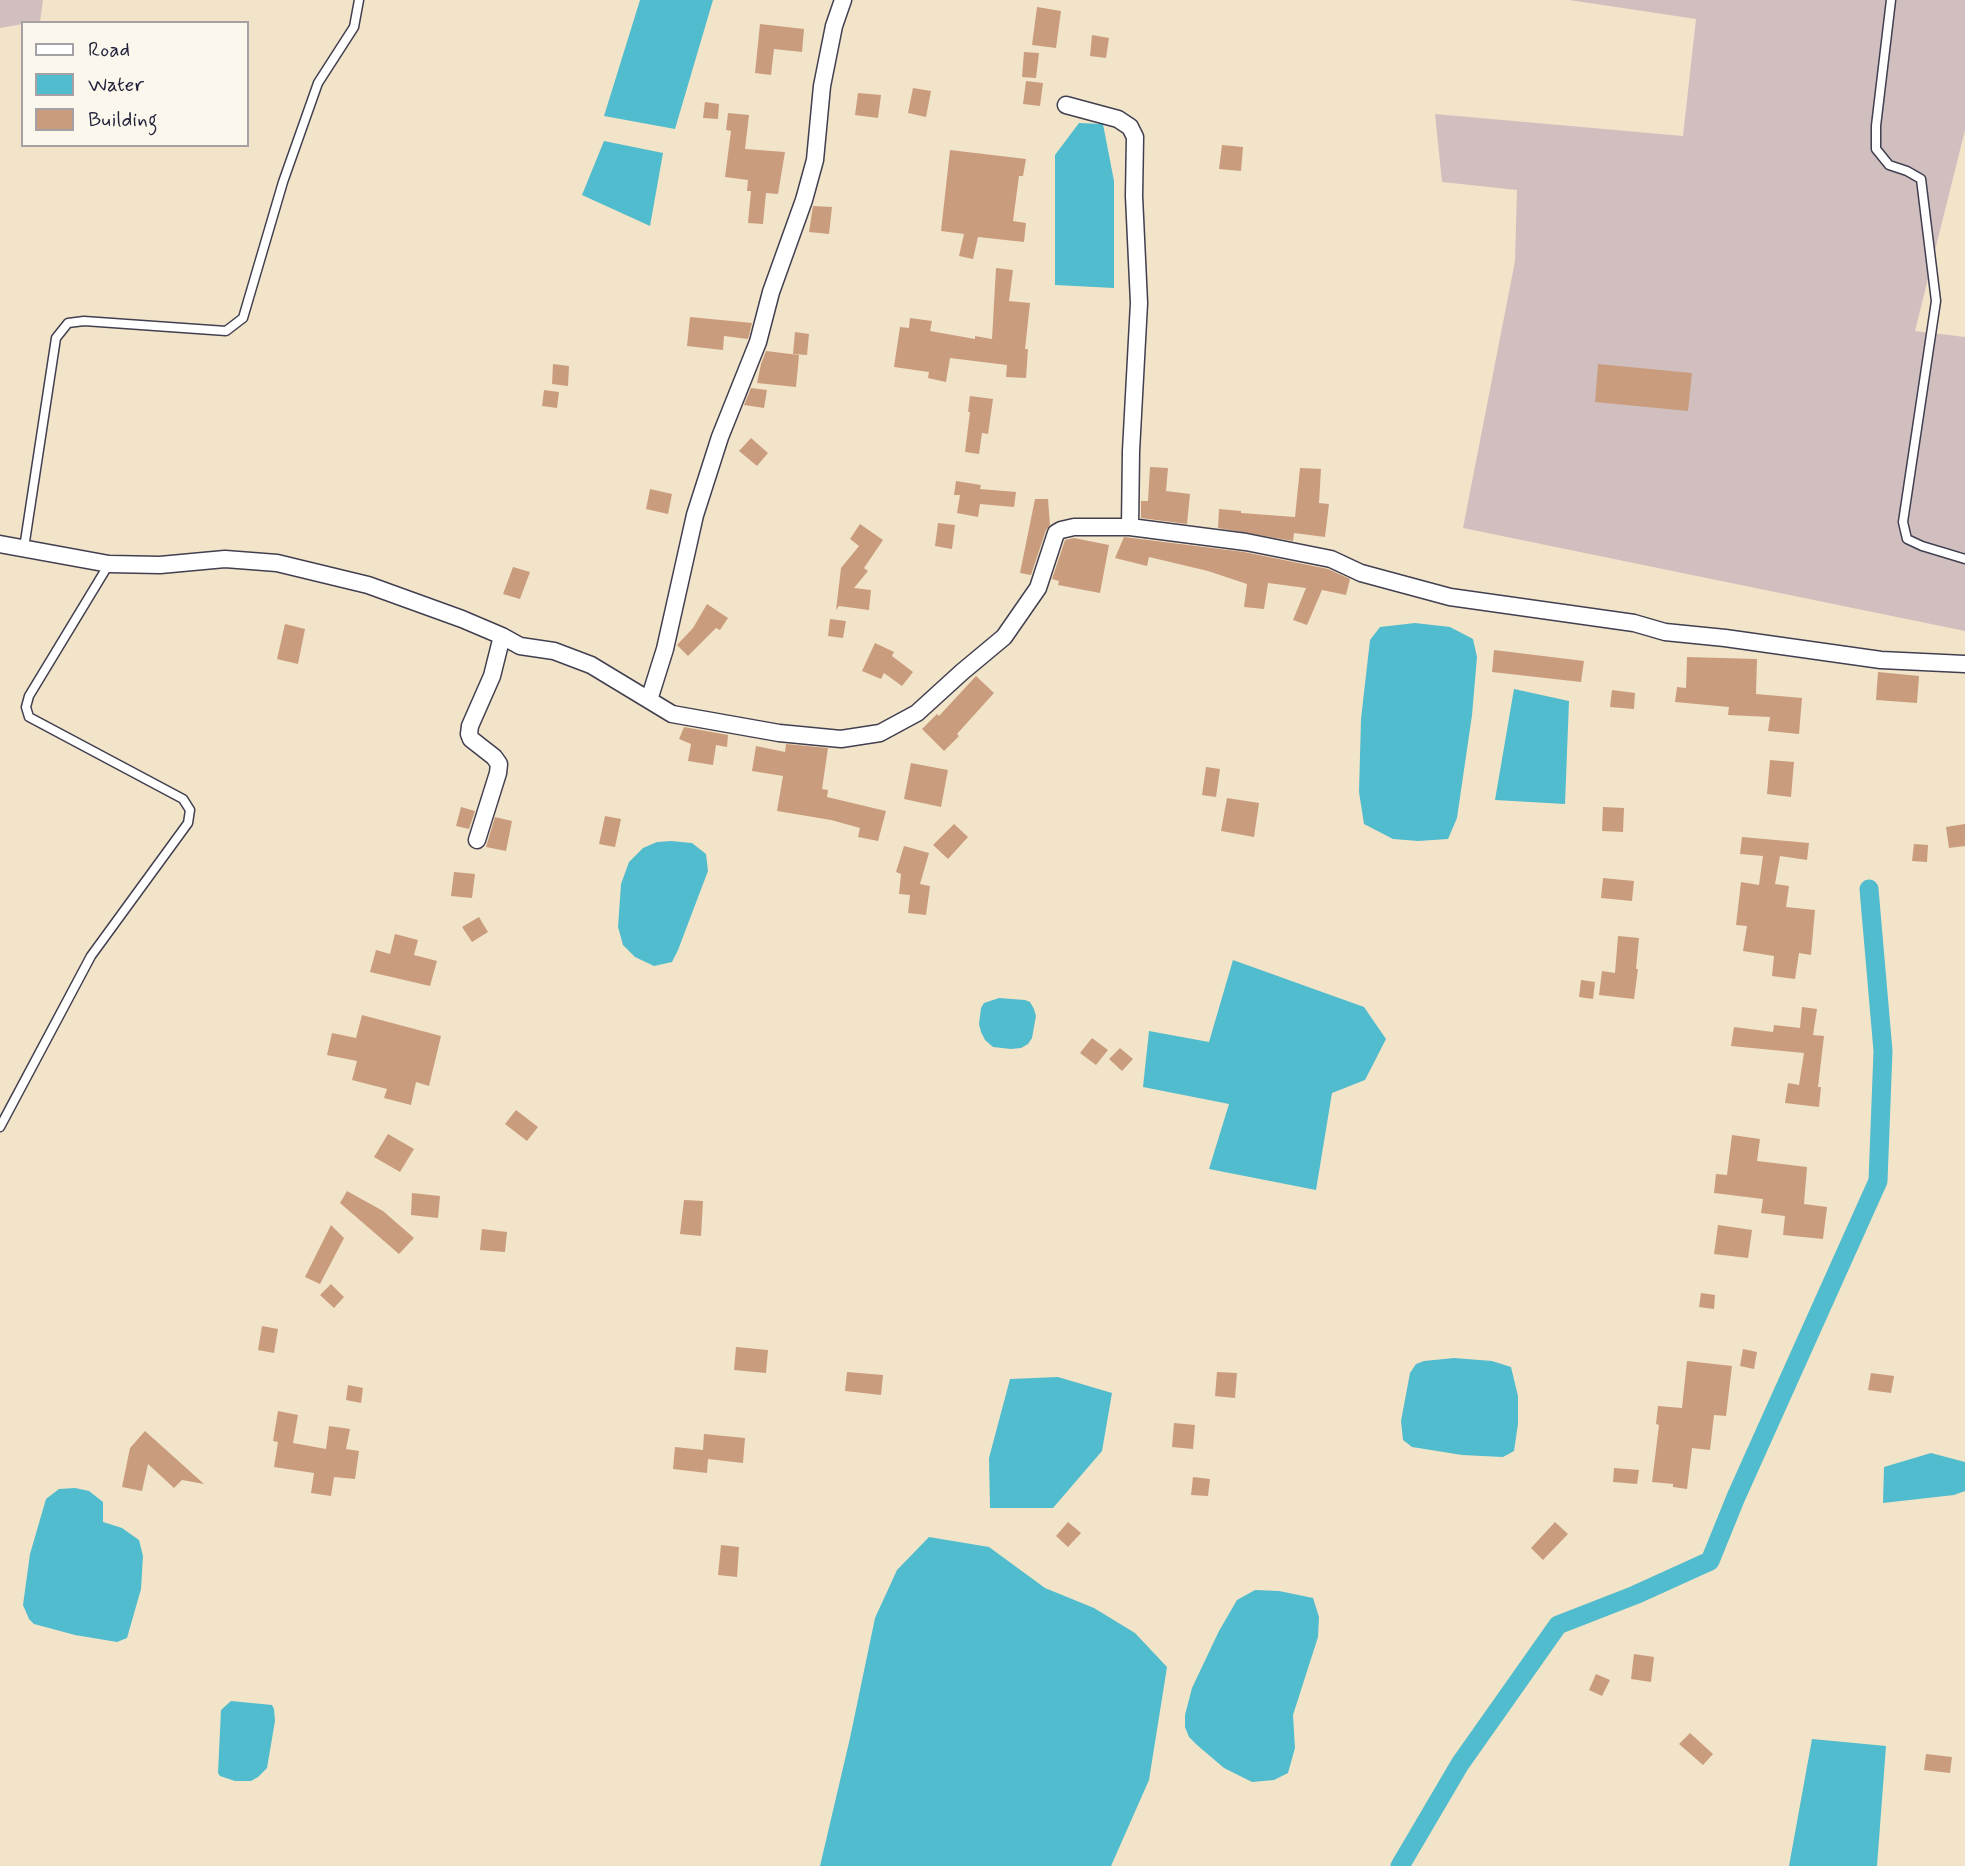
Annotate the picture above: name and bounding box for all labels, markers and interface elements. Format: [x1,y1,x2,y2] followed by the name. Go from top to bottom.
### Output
[21,21,248,147] legend
[88,36,130,64] text: Road
[88,71,144,99] text: Water
[88,106,158,134] text: Building

